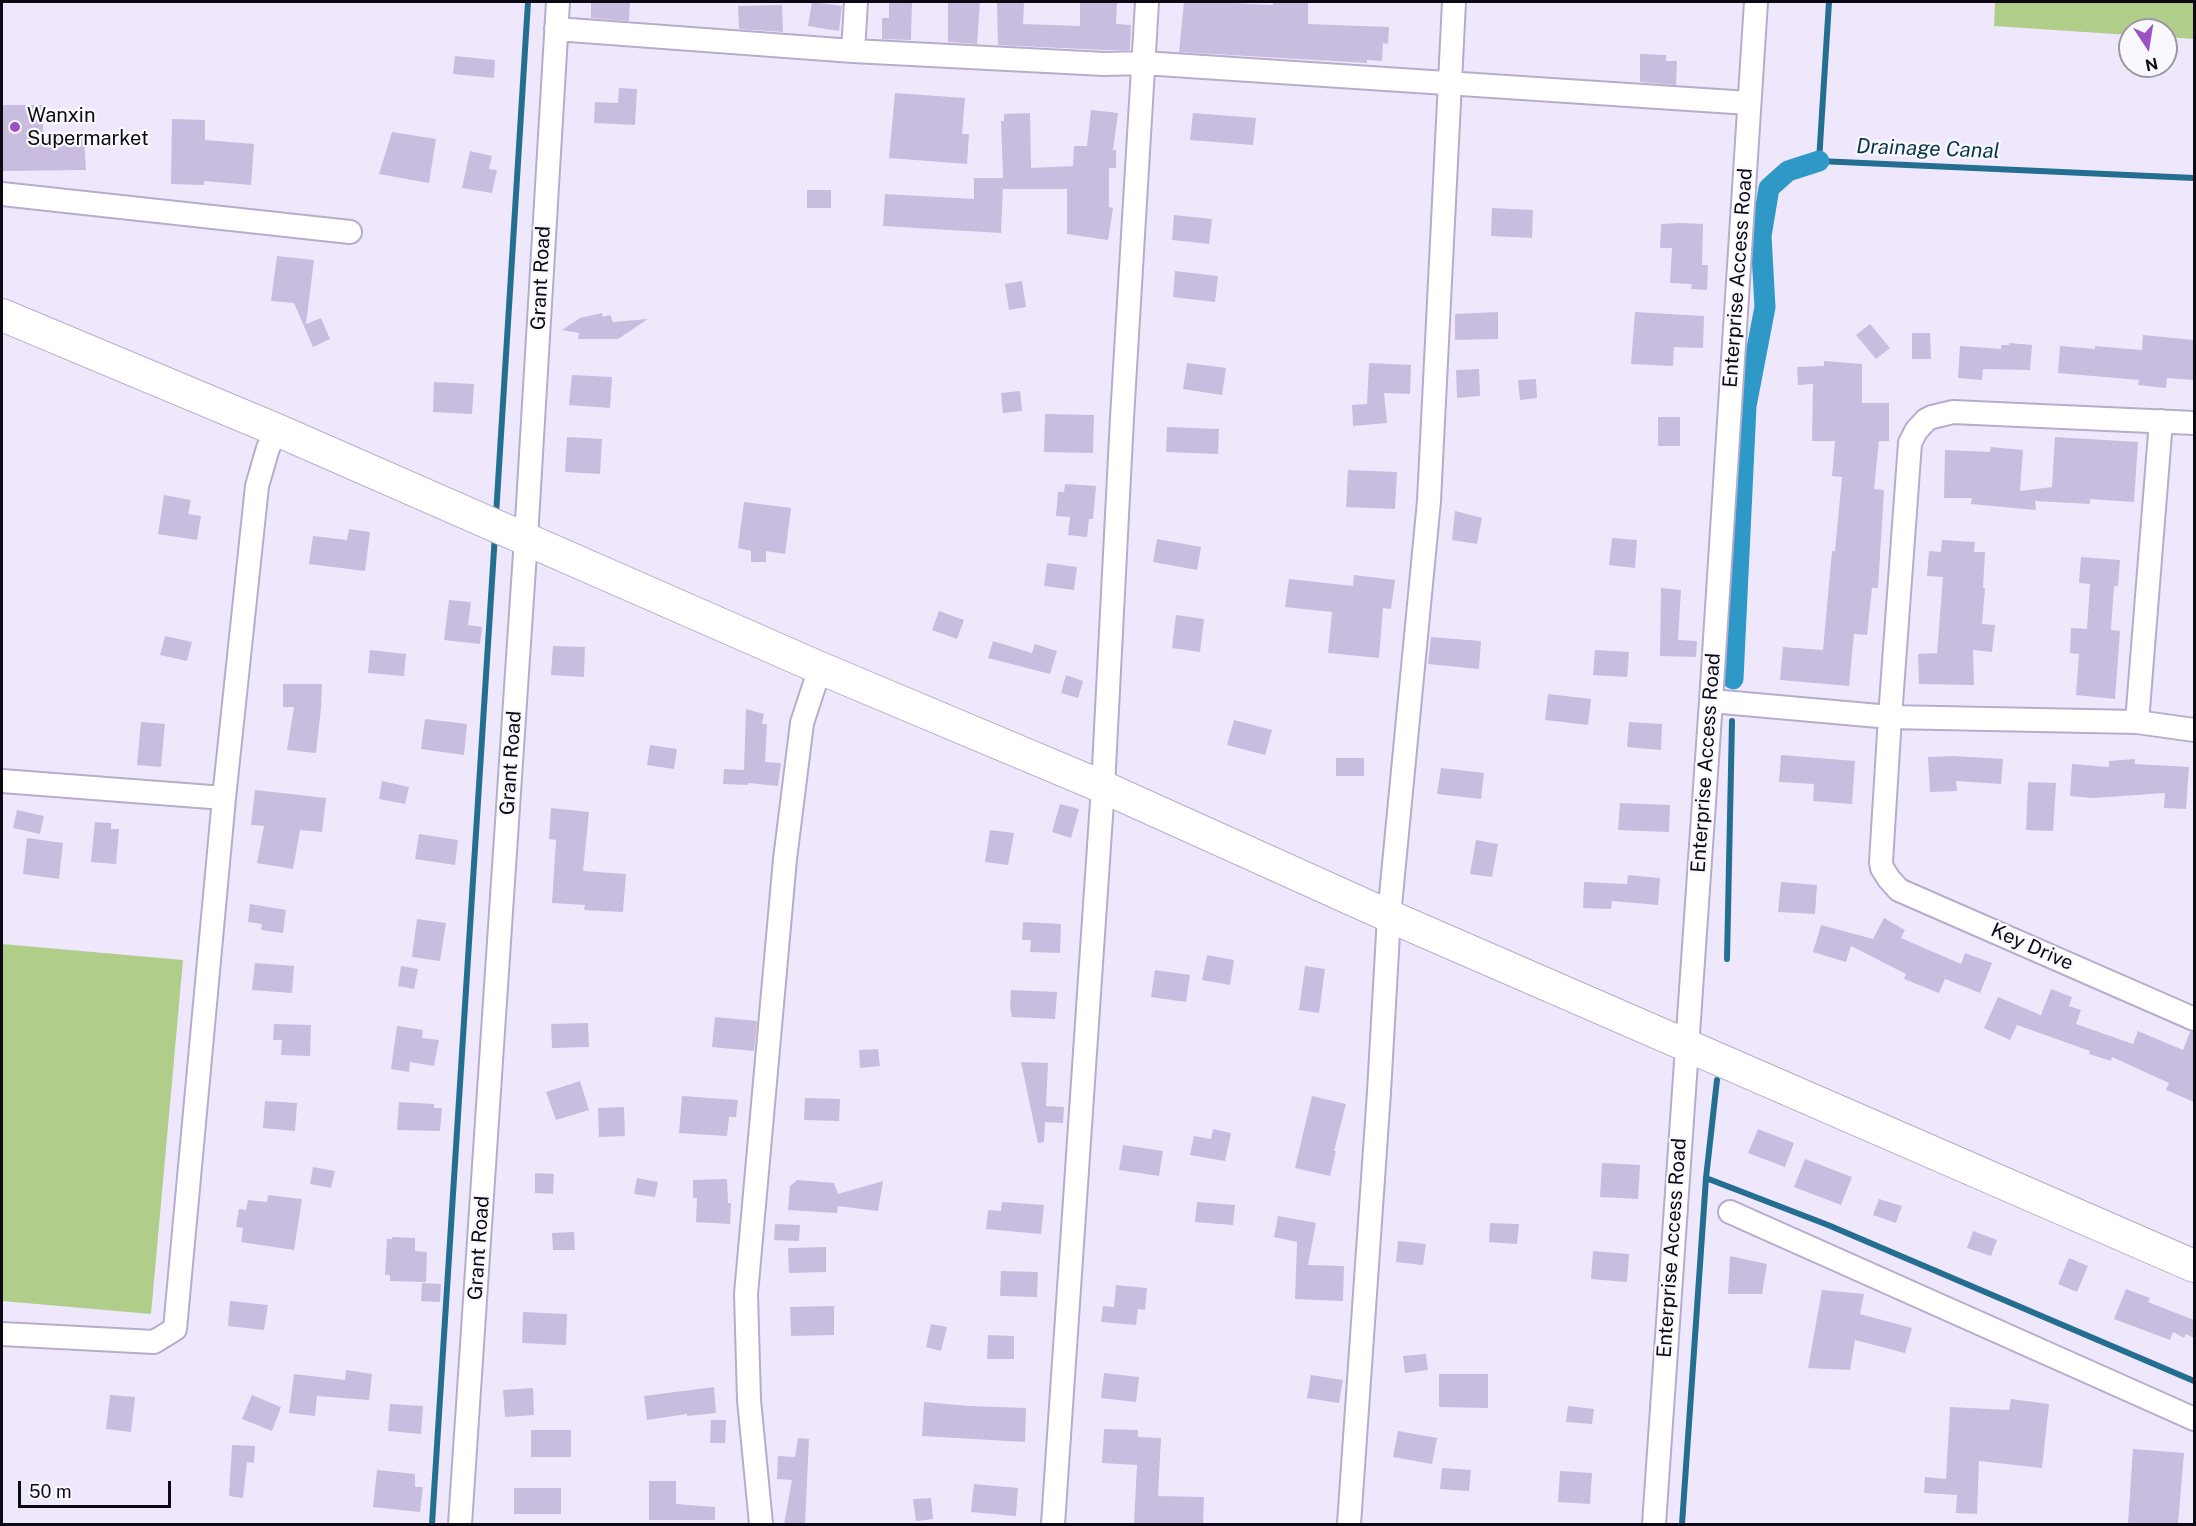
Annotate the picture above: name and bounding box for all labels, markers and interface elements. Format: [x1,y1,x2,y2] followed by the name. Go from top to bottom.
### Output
[2118,18,2178,78] north arrow
[2143,54,2160,75] text: N
[27,104,149,151] place label: Wanxin Supermarket
[8,120,22,134] marker: Wanxin Supermarket
[1856,134,2000,164] water label: Drainage Canal
[1718,167,1758,389] street label: Enterprise Access Road
[526,225,556,331] street label: Grant Road
[1686,652,1726,874] street label: Enterprise Access Road
[495,710,527,816] street label: Grant Road
[1987,918,2077,976] street label: Key Drive
[1652,1137,1692,1359] street label: Enterprise Access Road
[463,1195,495,1301] street label: Grant Road
[21,1469,174,1507] scale bar
[29,1481,72,1502] text: 50 m

